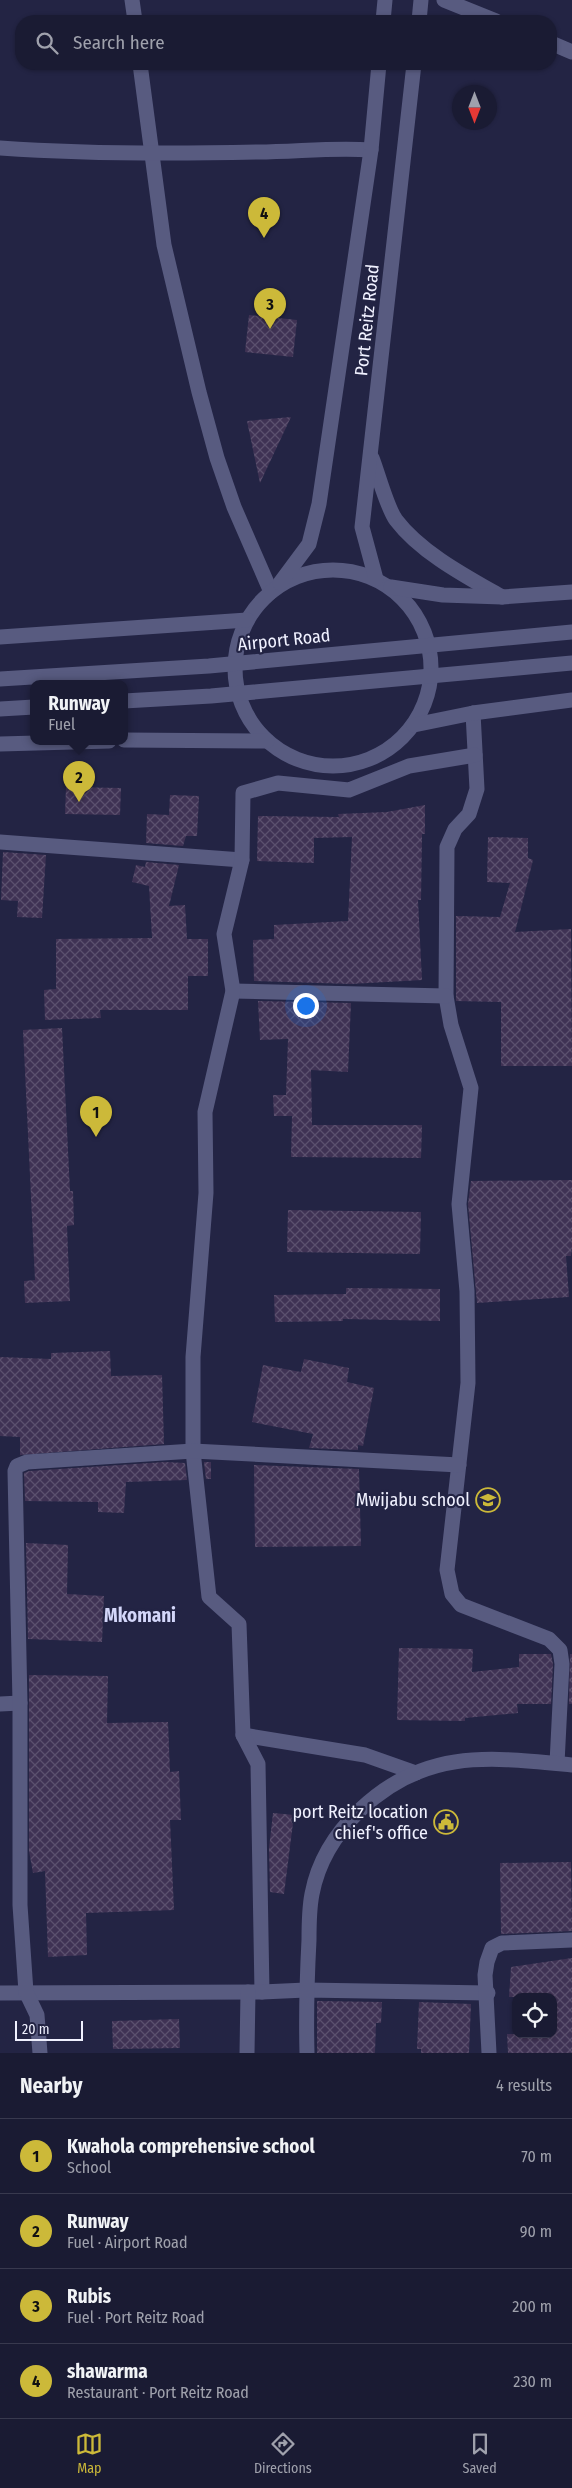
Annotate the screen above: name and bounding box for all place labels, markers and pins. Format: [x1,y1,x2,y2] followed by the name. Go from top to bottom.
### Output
[248,197,280,238] pin: 4
[254,288,286,329] pin: 3
[63,761,95,802] pin: 2
[80,1096,112,1137] pin: 1
[475,1487,501,1513] school or university icon: Mwijabu school
[356,1489,470,1511] place label: Mwijabu school
[293,1801,428,1844] place label: port Reitz location chief's office
[433,1809,459,1835] public building icon: port Reitz location chief's office

